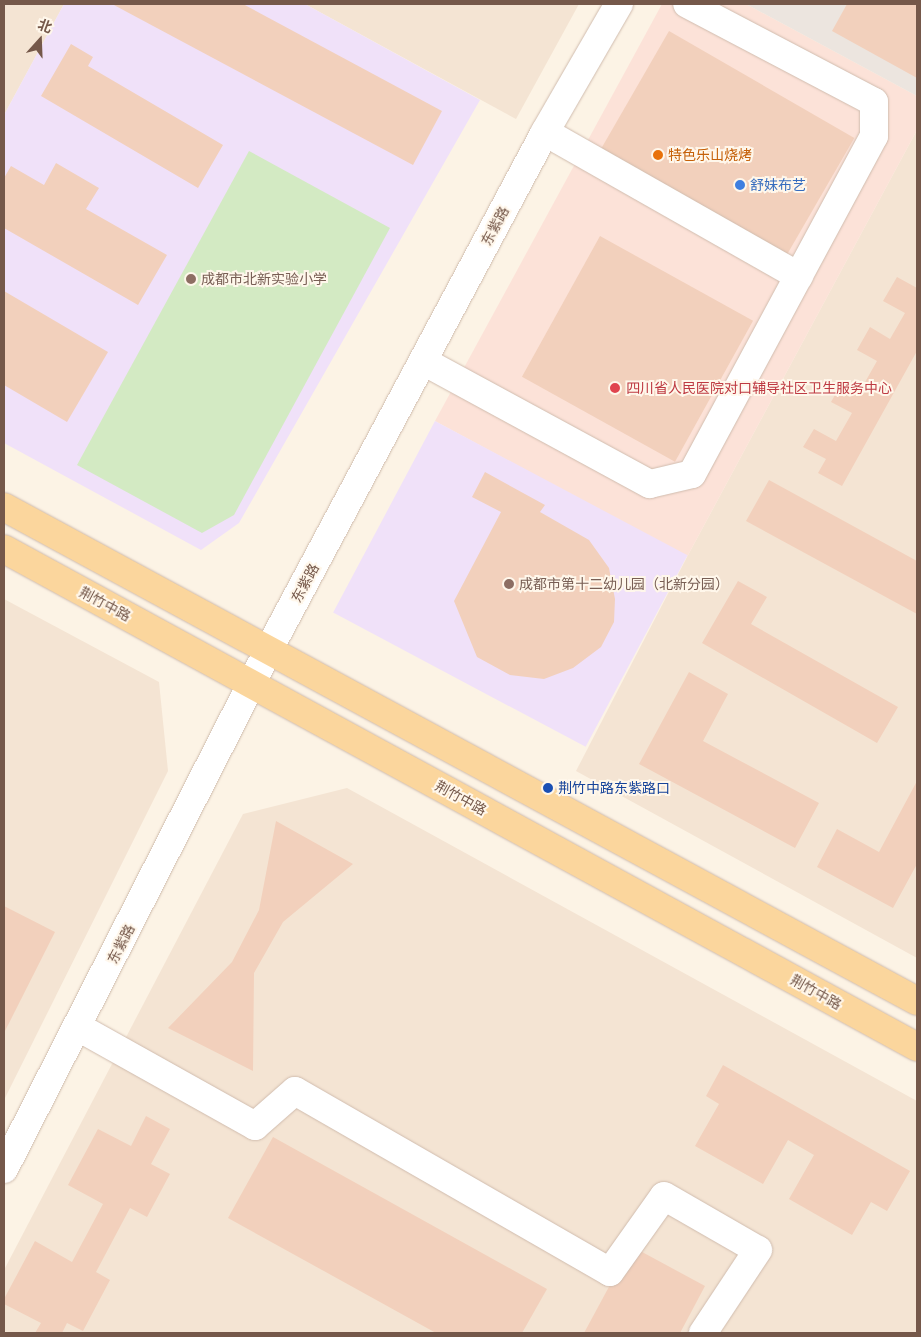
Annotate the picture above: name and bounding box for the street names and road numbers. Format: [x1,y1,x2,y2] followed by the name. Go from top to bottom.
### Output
[478,204,512,248] street label: 东紫路
[288,561,322,605] street label: 东紫路
[76,583,134,625] street label: 荆竹中路
[432,777,490,819] street label: 荆竹中路
[104,921,138,967] street label: 东紫路
[787,971,845,1013] street label: 荆竹中路

